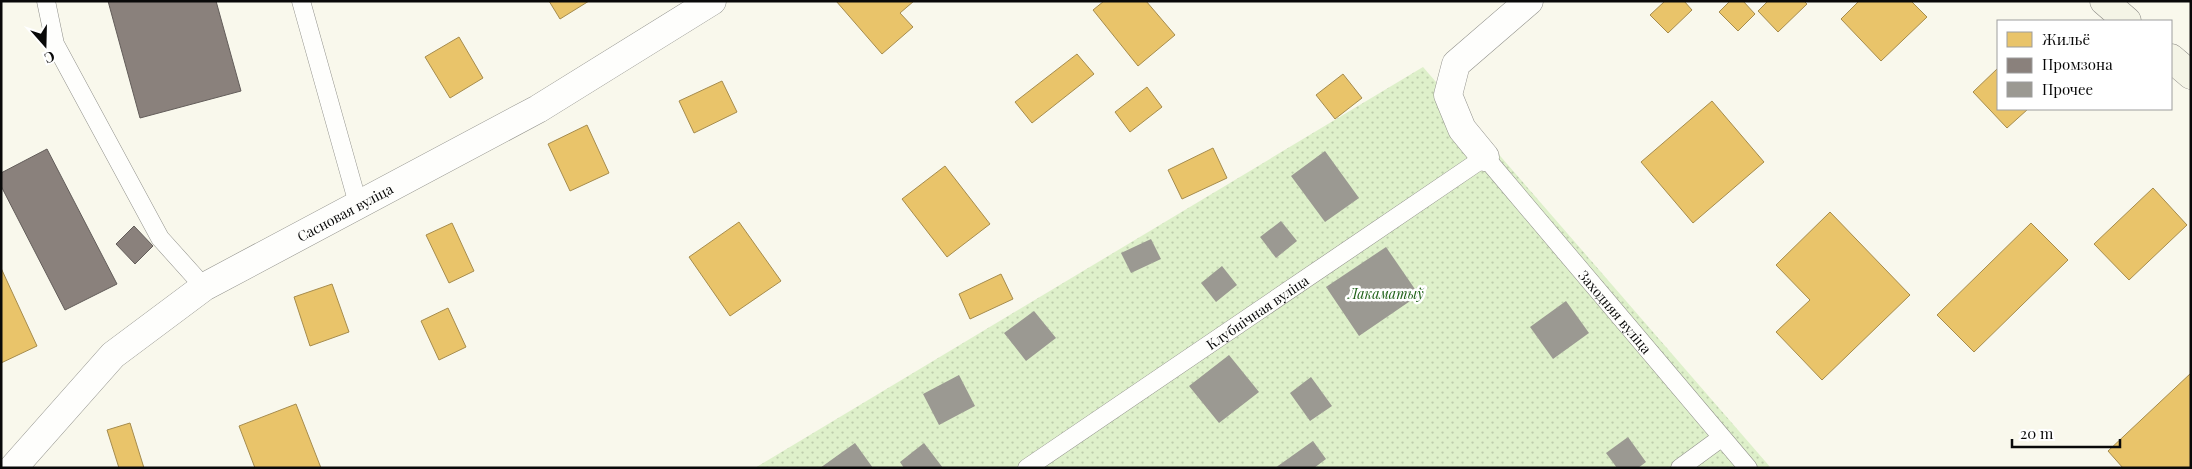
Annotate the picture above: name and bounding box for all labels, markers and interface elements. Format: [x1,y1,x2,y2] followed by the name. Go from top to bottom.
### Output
[20,20,70,70] north arrow
[1997,20,2172,110] legend
[2042,29,2090,49] text: Жильё
[42,47,58,68] text: С
[2042,54,2113,74] text: Промзона
[2042,79,2093,99] text: Прочее
[294,179,396,245] street label: Сасновая вуліца
[1575,266,1656,357] street label: Заходняя вуліца
[1202,270,1312,353] street label: Клубнічная вуліца
[1347,284,1425,303] park label: Лакаматыў
[2012,416,2120,448] scale bar
[2020,423,2054,443] text: 20 m

